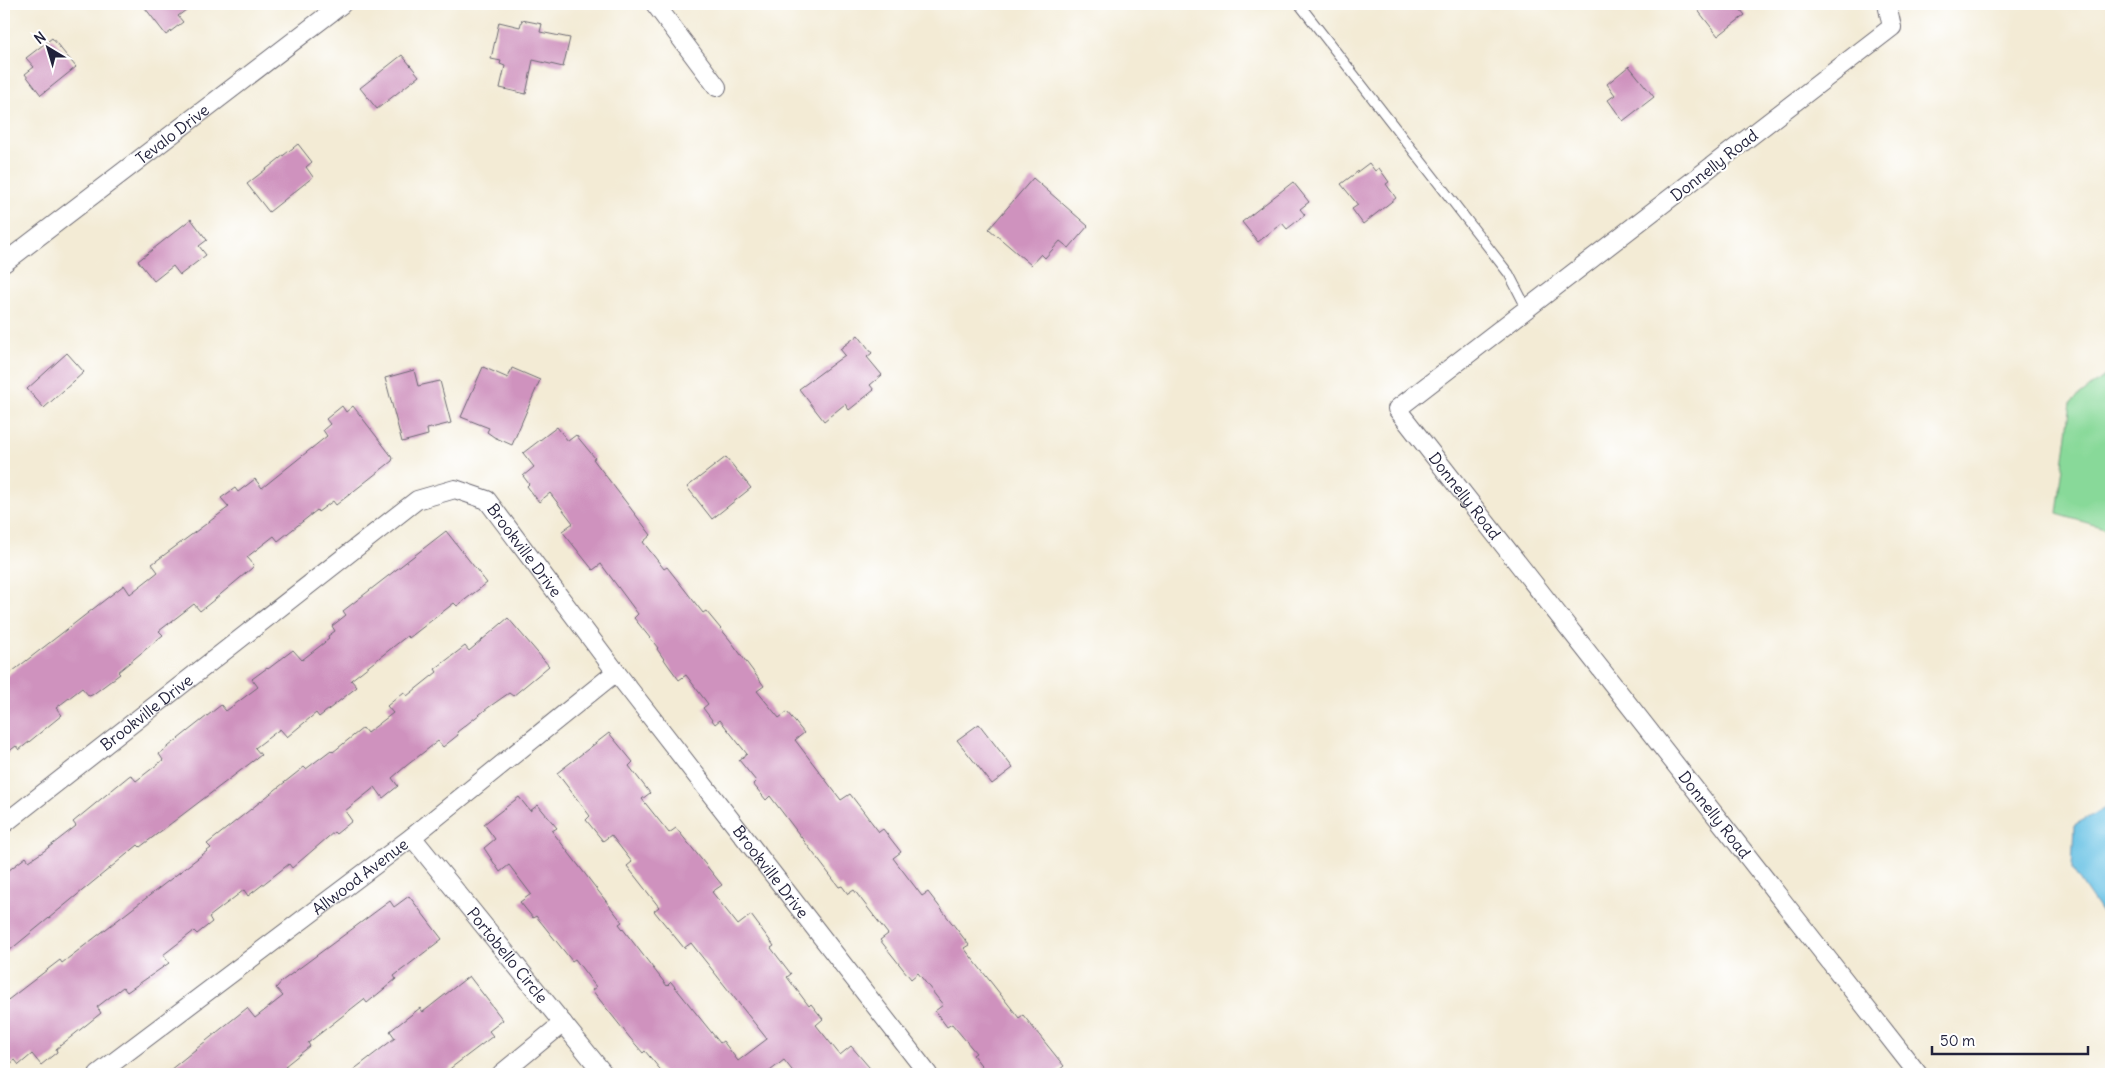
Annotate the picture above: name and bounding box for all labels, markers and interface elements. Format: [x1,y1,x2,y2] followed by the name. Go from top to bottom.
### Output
[22,22,72,72] north arrow
[31,28,49,48] text: N
[132,100,213,168] street label: Tevalo Drive
[1666,125,1762,205] street label: Donnelly Road
[1425,448,1505,543] street label: Donnelly Road
[483,499,566,601] street label: Brookville Drive
[96,670,197,755] street label: Brookville Drive
[1674,767,1755,862] street label: Donnelly Road
[729,821,813,922] street label: Brookville Drive
[308,834,412,919] street label: Allwood Avenue
[463,903,552,1007] street label: Portobello Circle
[1932,1023,2089,1055] scale bar
[1940,1031,1975,1050] text: 50 m

